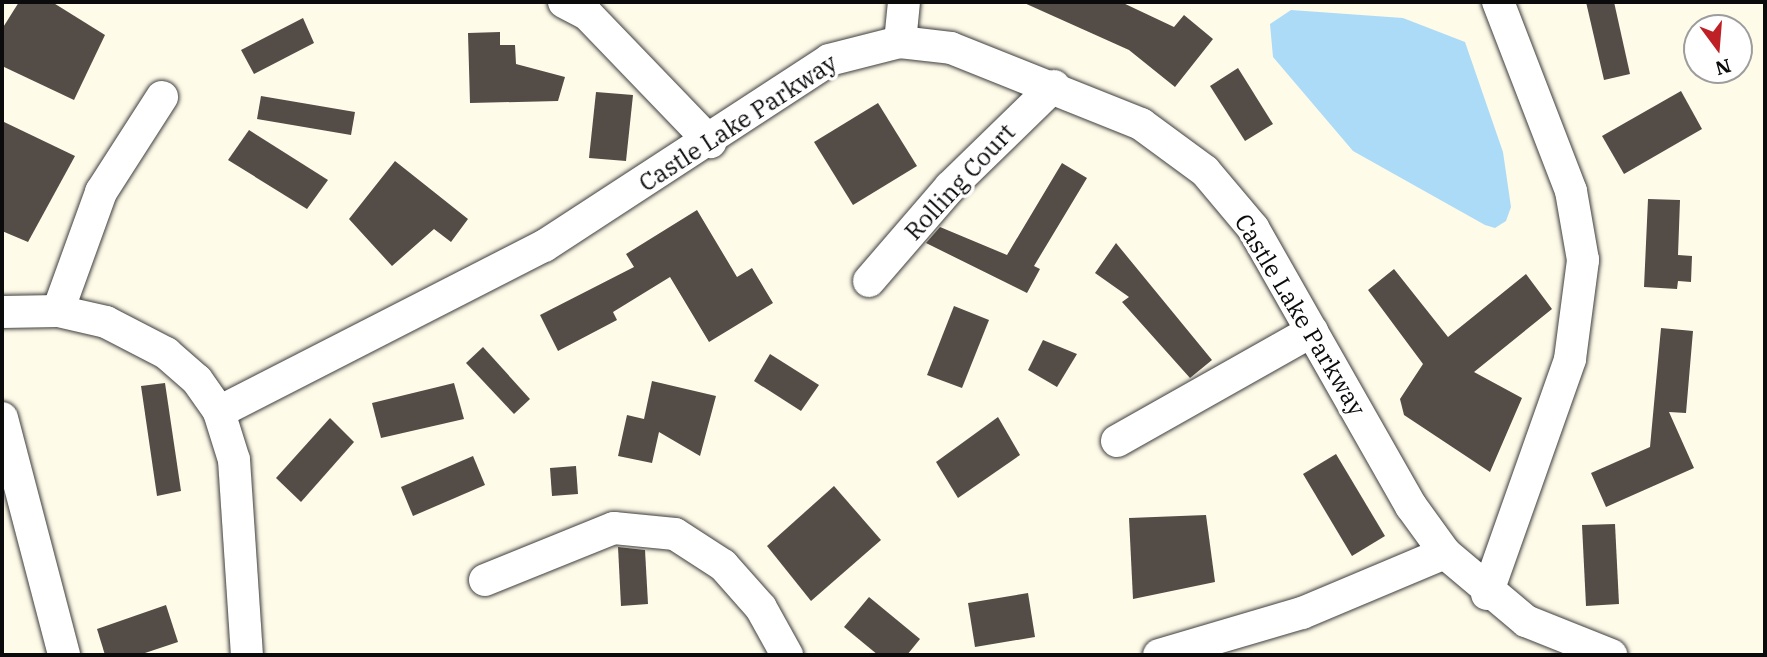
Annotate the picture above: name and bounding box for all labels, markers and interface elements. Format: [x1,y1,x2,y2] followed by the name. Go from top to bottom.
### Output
[1683,14,1753,84] north arrow
[634,48,842,198] street label: Castle Lake Parkway
[1713,54,1734,81] text: N
[899,118,1021,246] street label: Rolling Court
[1228,209,1372,421] street label: Castle Lake Parkway

